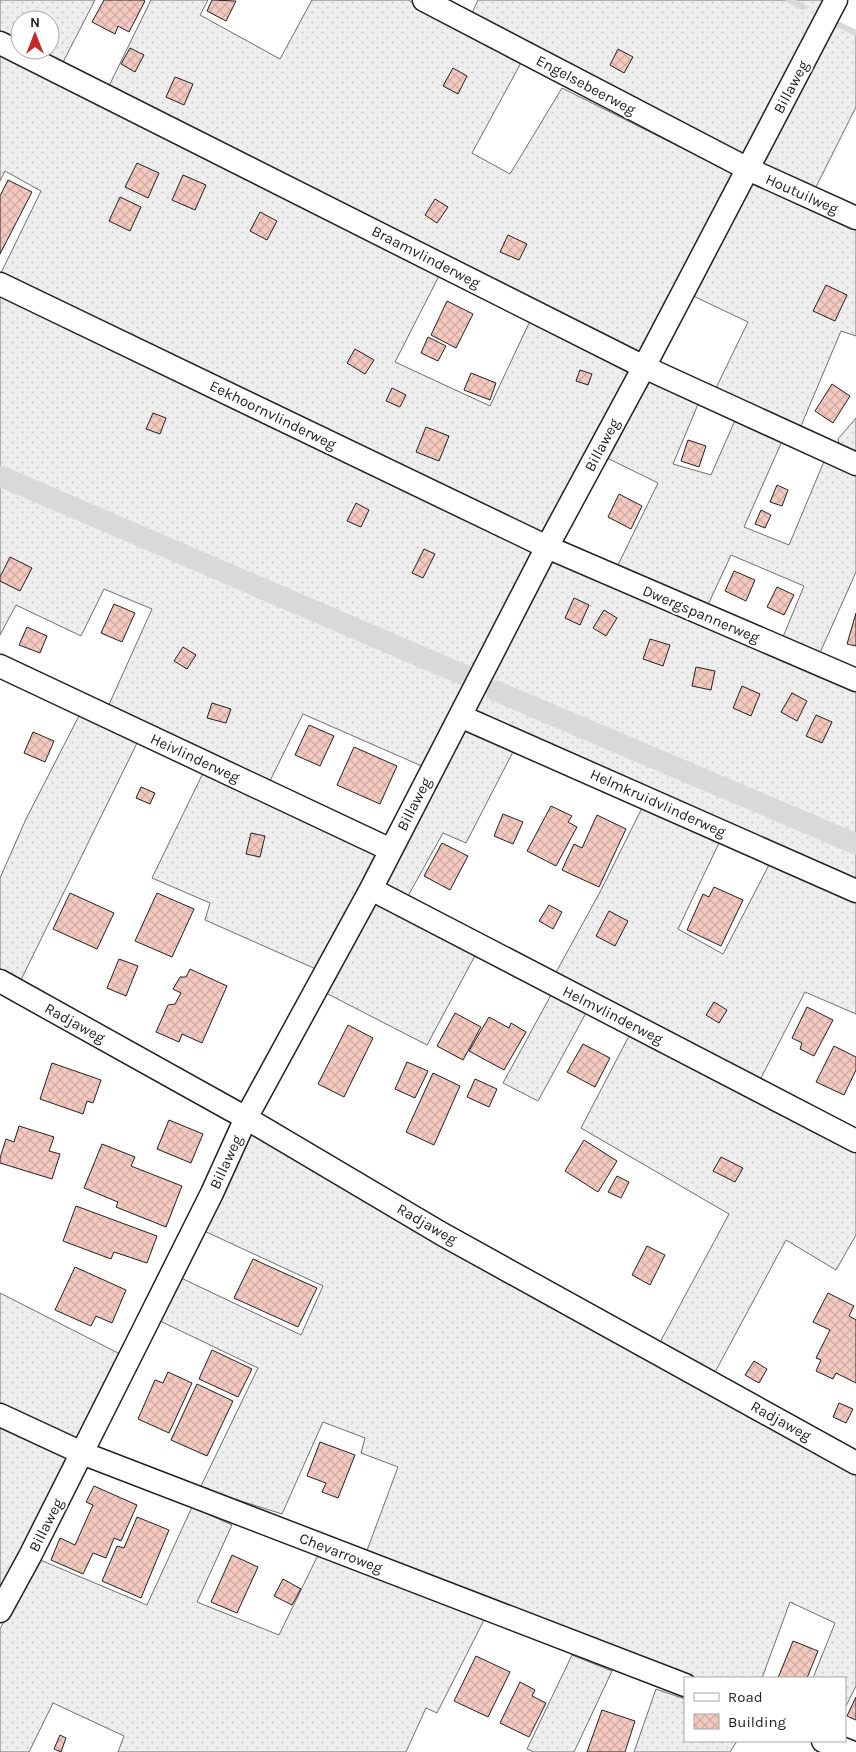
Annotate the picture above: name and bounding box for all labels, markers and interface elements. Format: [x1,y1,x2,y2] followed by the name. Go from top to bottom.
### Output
[10,10,60,60] north arrow
[30,14,40,31] text: N
[533,51,639,119] street label: Engelsebeerweg
[770,57,813,117] street label: Billaweg
[763,170,842,218] street label: Houtuilweg
[369,222,484,292] street label: Braamvlinderweg
[207,376,340,454] street label: Eekhoornvlinderweg
[581,415,624,475] street label: Billaweg
[640,581,763,647] street label: Dwergspannerweg
[147,729,243,787] street label: Heivlinderweg
[587,765,729,841] street label: Helmkruidvlinderweg
[393,774,435,834] street label: Billaweg
[560,982,667,1048] street label: Helmvlinderweg
[42,999,109,1047] street label: Radjaweg
[206,1132,247,1192] street label: Billaweg
[394,1200,461,1249] street label: Radjaweg
[748,1397,815,1445] street label: Radjaweg
[25,1495,67,1555] street label: Billaweg
[297,1529,386,1577] street label: Chevarroweg
[684,1677,846,1742] legend
[728,1688,763,1706] text: Road
[728,1713,786,1731] text: Building

